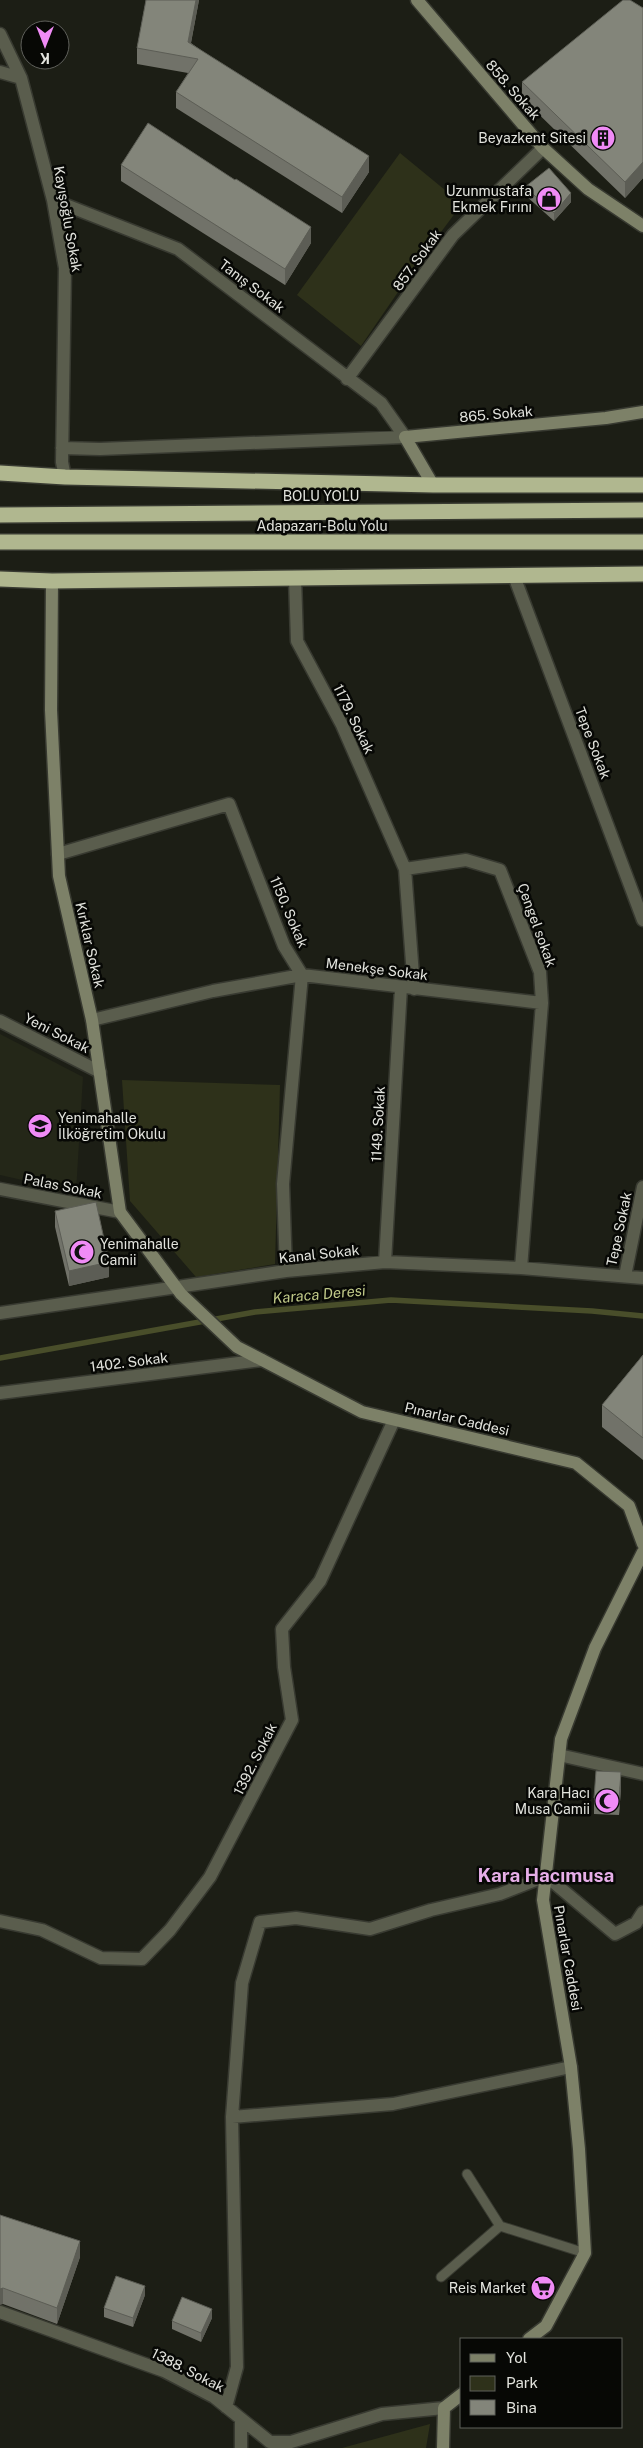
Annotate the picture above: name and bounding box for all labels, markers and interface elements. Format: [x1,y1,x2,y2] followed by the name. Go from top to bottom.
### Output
[20,20,70,70] north arrow
[40,50,50,66] text: K
[483,57,543,123] street label: 858. Sokak
[590,125,616,151] building icon: Beyazkent Sitesi
[478,130,586,146] place label: Beyazkent Sitesi
[51,165,85,273] street label: Kayışoğlu Sokak
[446,183,532,215] place label: Uzunmustafa Ekmek Fırını
[536,186,562,212] shop icon: Uzunmustafa Ekmek Fırını
[389,226,445,294] street label: 857. Sokak
[216,256,288,316] street label: Tanış Sokak
[459,403,534,425] street label: 865. Sokak
[283,488,359,504] street label: BOLU YOLU
[256,518,388,534] street label: Adapazarı-Bolu Yolu
[330,682,378,756] street label: 1179. Sokak
[572,705,614,781] street label: Tepe Sokak
[267,874,311,950] street label: 1150. Sokak
[514,881,560,969] street label: Çengel sokak
[72,900,108,990] street label: Kırklar Sokak
[325,955,429,983] street label: Menekşe Sokak
[22,1010,92,1056] street label: Yeni Sokak
[368,1086,388,1162] street label: 1149. Sokak
[58,1110,166,1142] place label: Yenimahalle İlköğretim Okulu
[27,1113,53,1139] school or university icon: Yenimahalle İlköğretim Okulu
[23,1171,104,1201] street label: Palas Sokak
[603,1190,635,1268] street label: Tepe Sokak
[100,1236,179,1268] place label: Yenimahalle Camii
[69,1239,95,1265] mosque icon: Yenimahalle Camii
[278,1242,360,1266] street label: Kanal Sokak
[272,1281,367,1307] water label: Karaca Deresi
[89,1349,169,1375] street label: 1402. Sokak
[403,1399,511,1439] street label: Pınarlar Caddesi
[230,1720,280,1798] street label: 1392. Sokak
[515,1785,590,1817] place label: Kara Hacı Musa Camii
[594,1788,620,1814] mosque icon: Kara Hacı Musa Camii
[478,1864,614,1886] district label: Kara Hacımusa
[551,1904,585,2012] street label: Pınarlar Caddesi
[530,2275,556,2301] supermarket icon: Reis Market
[449,2280,526,2296] place label: Reis Market
[460,2338,623,2428] legend
[149,2345,227,2395] street label: 1388. Sokak
[506,2349,527,2366] text: Yol
[506,2374,538,2391] text: Park
[506,2399,537,2416] text: Bina

